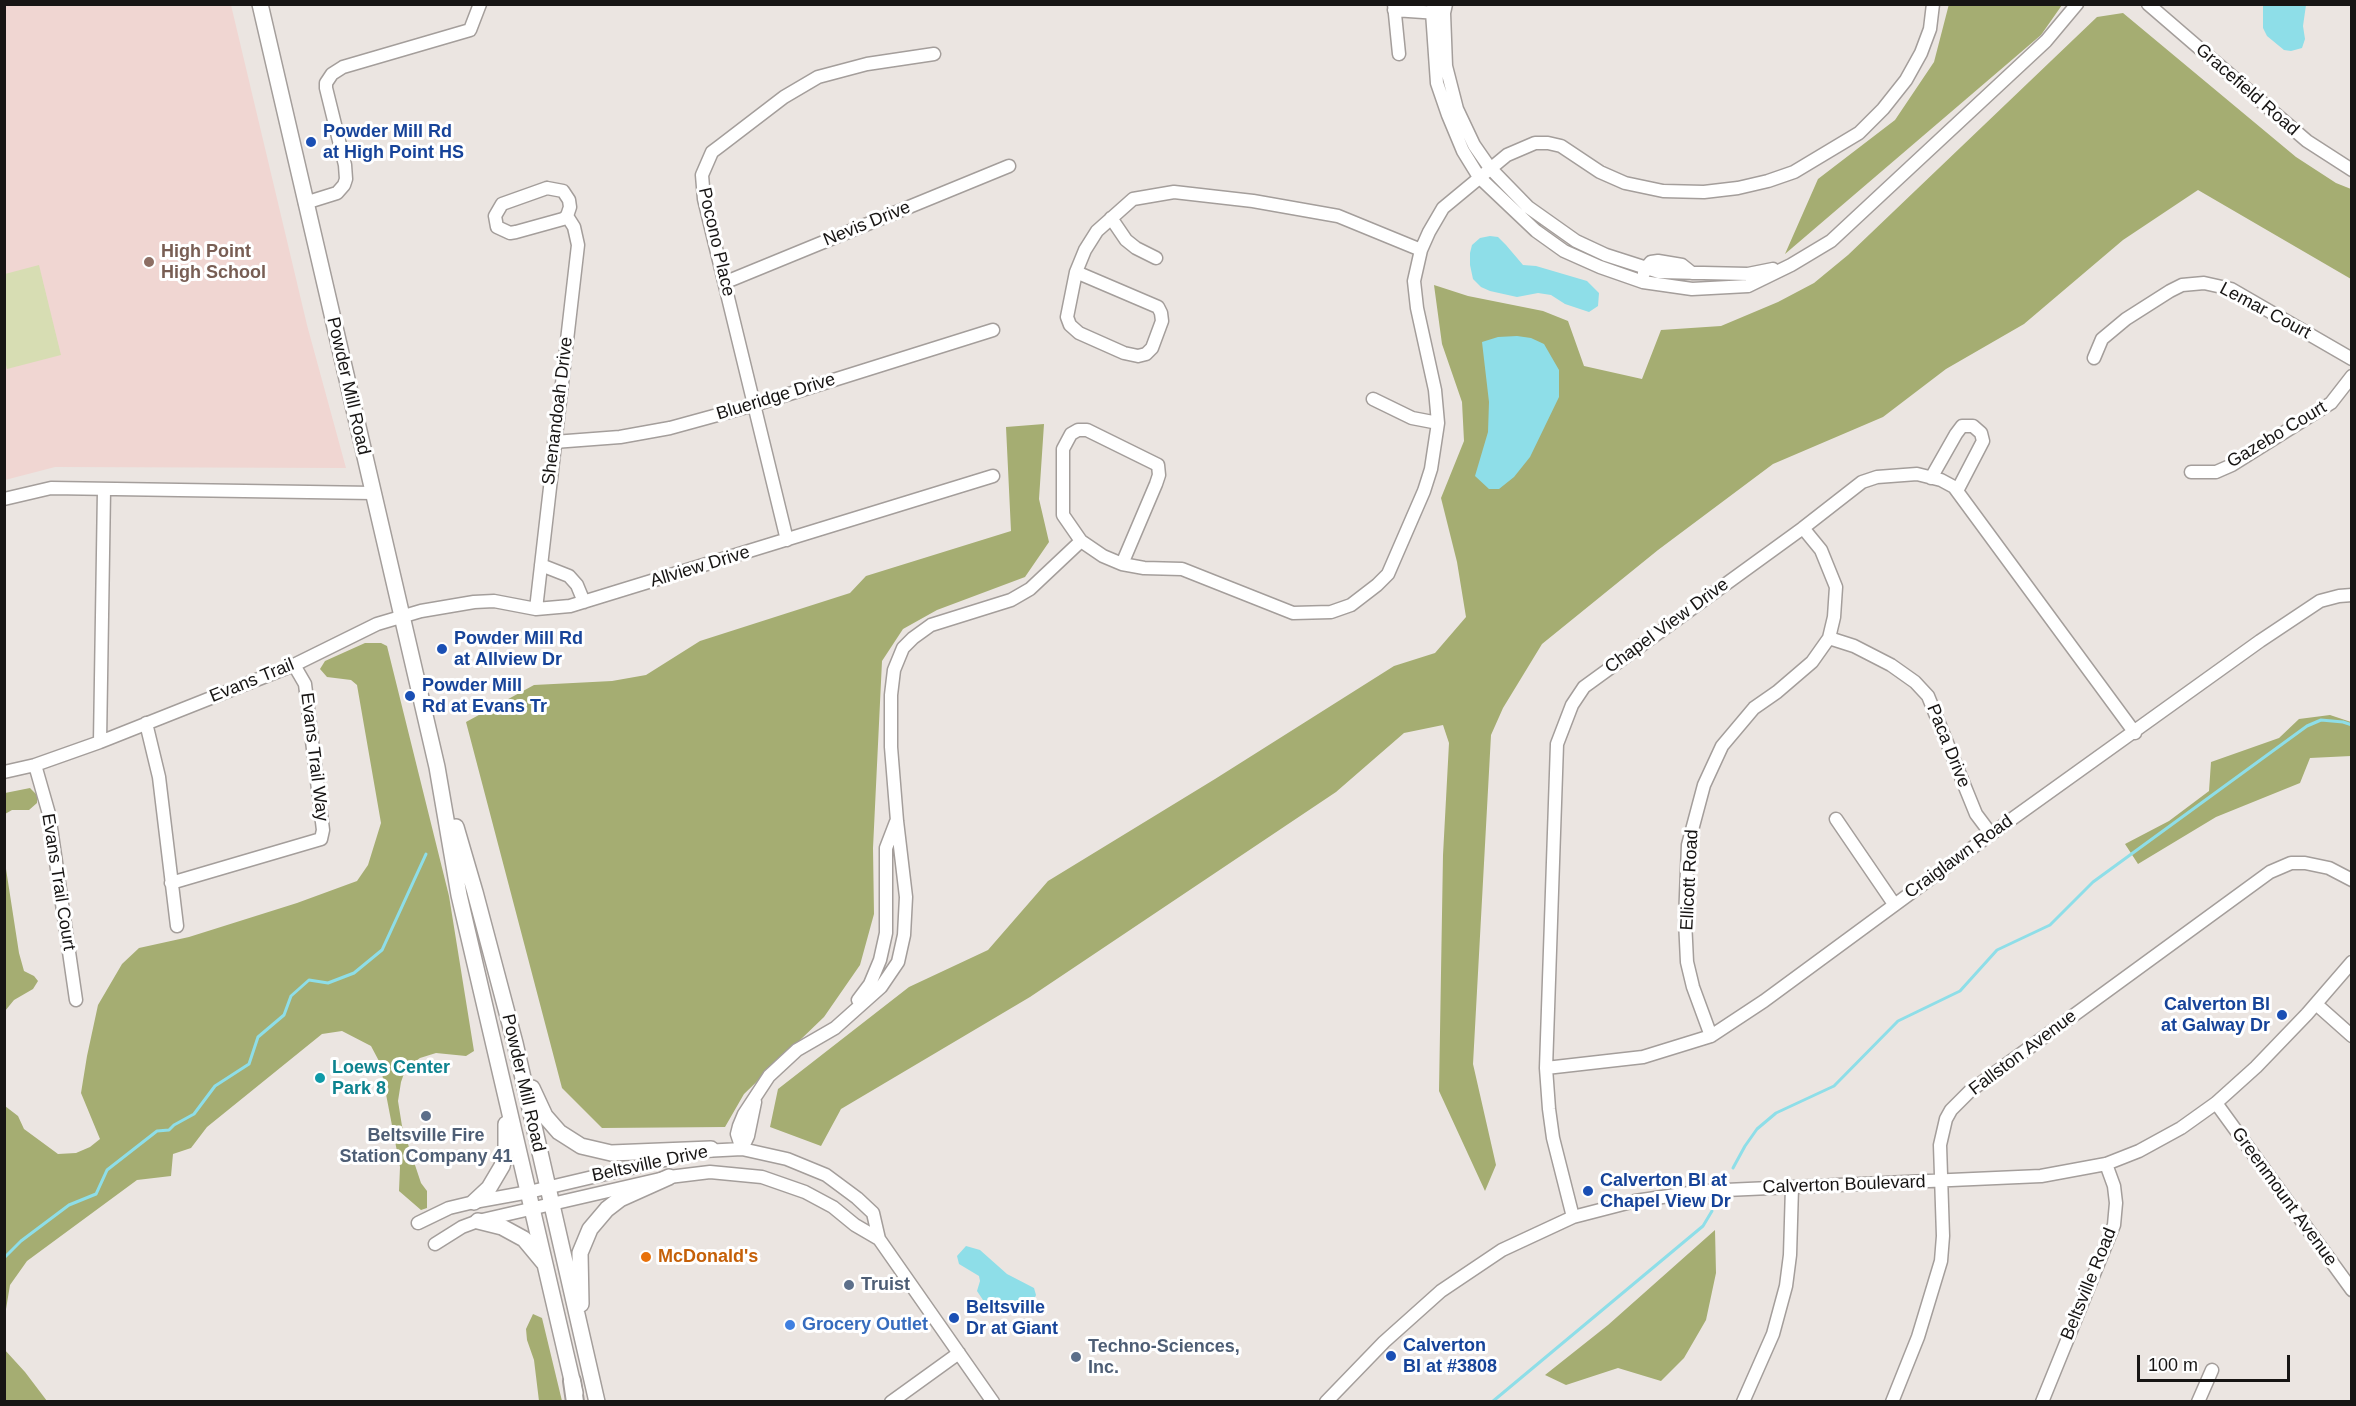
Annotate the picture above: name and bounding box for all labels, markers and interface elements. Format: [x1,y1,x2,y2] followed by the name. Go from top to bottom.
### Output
[2191,39,2303,141] street label: Gracefield Road
[323,121,464,164] place label: Powder Mill Rd at High Point HS
[304,135,318,149] marker: Powder Mill Rd at High Point HS
[693,185,739,299] street label: Pocono Place
[820,197,914,251] street label: Nevis Drive
[161,241,266,284] place label: High Point High School
[142,255,156,269] marker: High Point High School
[2216,278,2314,344] street label: Lemar Court
[322,315,374,457] street label: Powder Mill Road
[538,336,578,486] street label: Shenandoah Drive
[714,369,838,425] street label: Blueridge Drive
[2223,397,2331,473] street label: Gazebo Court
[648,542,752,592] street label: Allview Drive
[1601,574,1733,678] street label: Chapel View Drive
[454,628,583,670] place label: Powder Mill Rd at Allview Dr
[435,642,449,656] marker: Powder Mill Rd at Allview Dr
[207,654,297,708] street label: Evans Trail
[422,675,547,718] place label: Powder Mill Rd at Evans Tr
[403,689,417,703] marker: Powder Mill Rd at Evans Tr
[295,691,333,823] street label: Evans Trail Way
[1921,701,1975,791] street label: Paca Drive
[1901,811,2017,903] street label: Craiglawn Road
[37,812,79,952] street label: Evans Trail Court
[1677,829,1703,931] street label: Ellicott Road
[2161,994,2270,1036] place label: Calverton Bl at Galway Dr
[1965,1006,2081,1100] street label: Fallston Avenue
[2275,1008,2289,1022] marker: Calverton Bl at Galway Dr
[497,1012,549,1154] street label: Powder Mill Road
[332,1057,450,1100] place label: Loews Center Park 8
[313,1071,327,1085] marker: Loews Center Park 8
[419,1109,433,1123] marker: Beltsville Fire Station Company 41
[2227,1124,2341,1270] street label: Greenmount Avenue
[339,1125,513,1168] place label: Beltsville Fire Station Company 41
[590,1141,710,1187] street label: Beltsville Drive
[1600,1170,1731,1212] place label: Calverton Bl at Chapel View Dr
[1762,1171,1926,1199] street label: Calverton Boulevard
[1581,1184,1595,1198] marker: Calverton Bl at Chapel View Dr
[2057,1225,2121,1343] street label: Beltsville Road
[658,1246,758,1268] place label: McDonald's
[639,1250,653,1264] marker: McDonald's
[861,1274,910,1296] place label: Truist
[842,1278,856,1292] marker: Truist
[966,1297,1058,1340] place label: Beltsville Dr at Giant
[947,1311,961,1325] marker: Beltsville Dr at Giant
[802,1314,928,1336] place label: Grocery Outlet
[783,1318,797,1332] marker: Grocery Outlet
[1403,1335,1497,1378] place label: Calverton Bl at #3808
[1088,1336,1240,1378] place label: Techno-Sciences, Inc.
[2140,1343,2293,1381] scale bar
[1384,1349,1398,1363] marker: Calverton Bl at #3808
[1069,1350,1083,1364] marker: Techno-Sciences, Inc.
[2148,1355,2198,1375] text: 100 m

